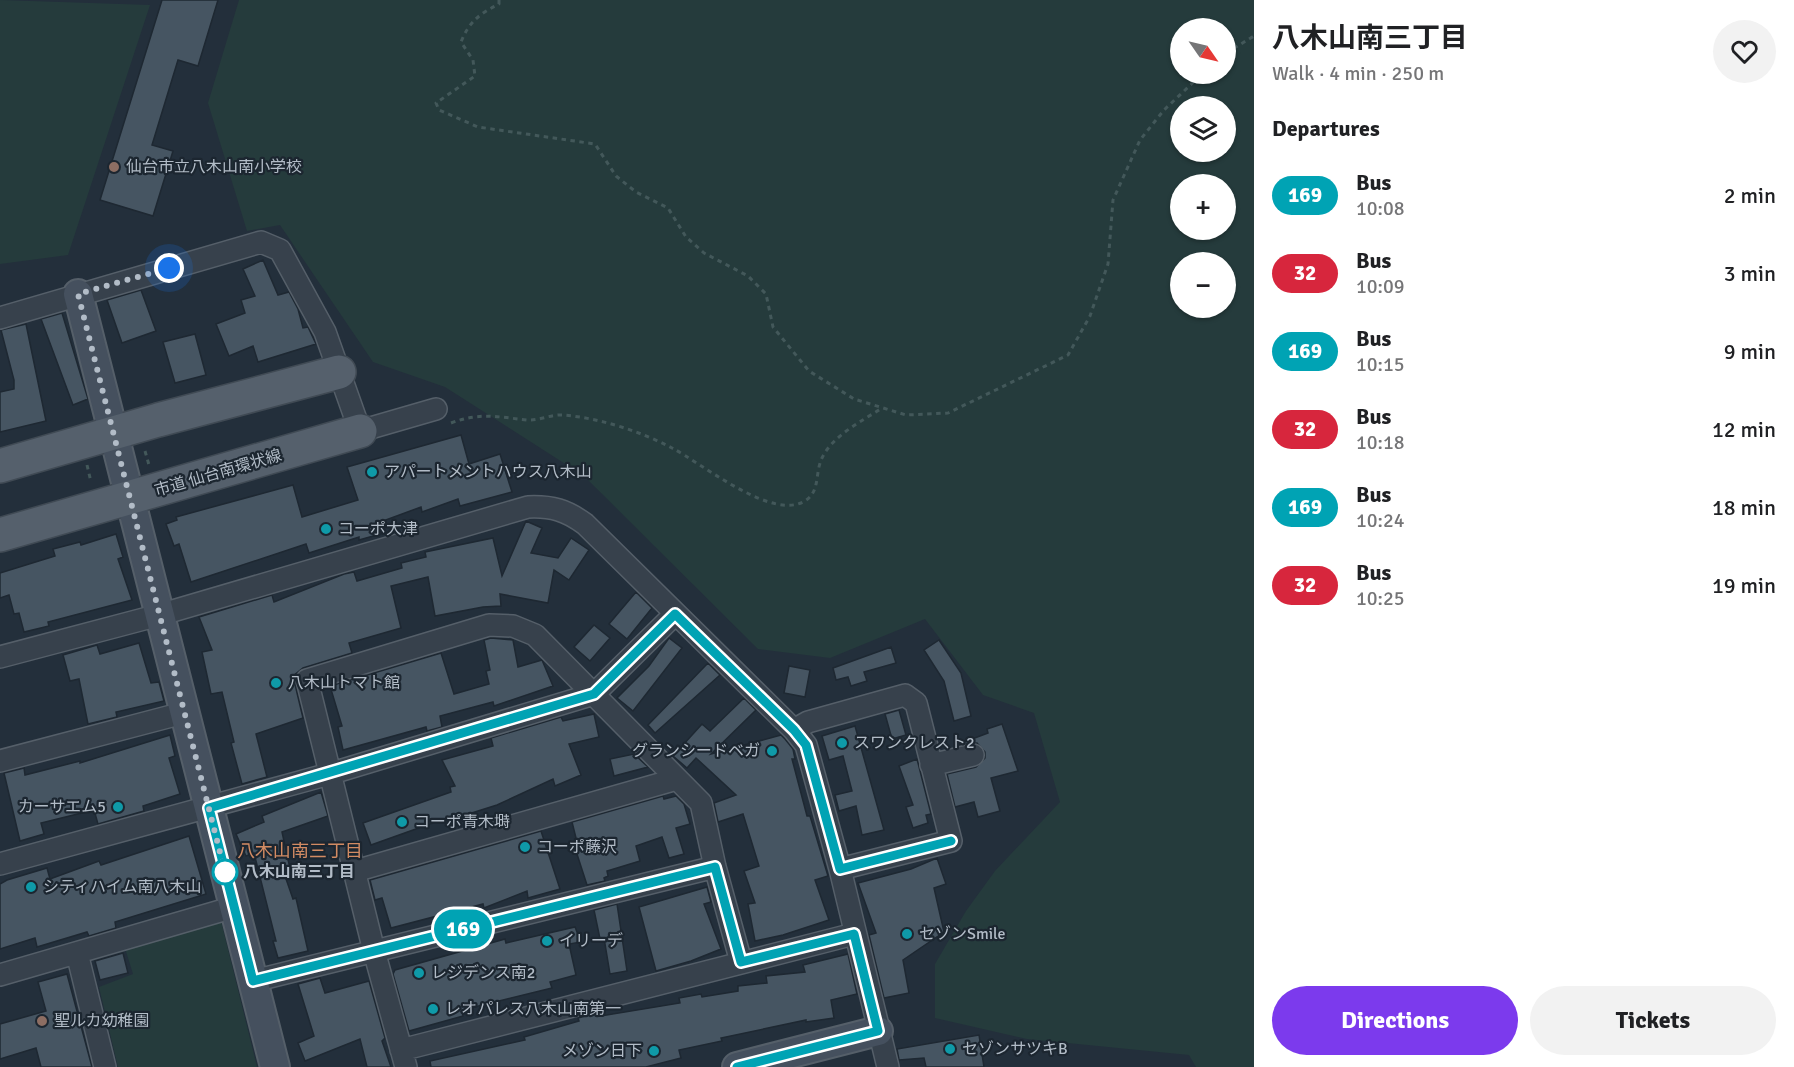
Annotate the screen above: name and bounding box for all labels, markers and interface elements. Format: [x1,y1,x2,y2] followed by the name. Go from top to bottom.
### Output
[1170,18,1236,84] north arrow
[1170,18,1236,318] map controls
[1713,20,1776,83] button: heart
[1272,21,1468,55] text: 八木山南三丁目
[1272,61,1444,86] text: Walk · 4 min · 250 m
[1170,96,1236,162] button: layers
[1272,115,1380,142] text: Departures
[126,157,302,177] place label: 仙台市立八木山南小学校
[107,160,121,174] marker: 仙台市立八木山南小学校
[1356,169,1391,196] text: Bus
[1170,174,1236,240] button: +
[1288,182,1322,208] text: 169
[1724,182,1776,209] text: 2 min
[1356,196,1405,221] text: 10:08
[1356,247,1391,274] text: Bus
[1170,252,1236,318] button: −
[154,253,184,283] your location
[1294,260,1316,286] text: 32
[1724,260,1776,287] text: 3 min
[1356,274,1405,299] text: 10:09
[1356,325,1391,352] text: Bus
[1288,338,1322,364] text: 169
[1724,338,1776,365] text: 9 min
[1356,352,1405,377] text: 10:15
[1356,403,1391,430] text: Bus
[1294,416,1316,442] text: 32
[1712,416,1776,443] text: 12 min
[1356,430,1405,455] text: 10:18
[152,445,284,501] street label: 市道 仙台南環状線
[384,462,592,482] place label: アパートメントハウス八木山
[365,465,379,479] marker: アパートメントハウス八木山
[1356,481,1391,508] text: Bus
[1288,494,1322,520] text: 169
[1712,494,1776,521] text: 18 min
[1356,508,1405,533] text: 10:24
[338,519,418,539] place label: コーポ大津
[319,522,333,536] marker: コーポ大津
[1356,559,1391,586] text: Bus
[1294,572,1316,598] text: 32
[1712,572,1776,599] text: 19 min
[1356,586,1405,611] text: 10:25
[288,673,400,693] place label: 八木山トマト館
[269,676,283,690] marker: 八木山トマト館
[854,733,975,753] place label: スワンクレスト2
[835,736,849,750] marker: スワンクレスト2
[632,741,760,761] place label: グランシードベガ
[765,744,779,758] marker: グランシードベガ
[18,797,106,817] place label: カーサエム5
[111,800,125,814] marker: カーサエム5
[414,812,510,832] place label: コーポ青木塒
[395,815,409,829] marker: コーポ青木塒
[537,837,617,857] place label: コーポ藤沢
[237,840,363,862] district label: 八木山南三丁目
[518,840,532,854] marker: コーポ藤沢
[212,859,238,885] marker: 八木山南三丁目
[243,862,355,882] place label: 八木山南三丁目
[43,877,201,897] place label: シティハイム南八木山
[24,880,38,894] marker: シティハイム南八木山
[428,910,498,948] line badge: 169
[446,916,480,942] text: 169
[919,924,1006,944] place label: セゾンSmile
[900,927,914,941] marker: セゾンSmile
[559,931,623,951] place label: イリーデ
[540,934,554,948] marker: イリーデ
[431,963,535,983] place label: レジデンス南2
[412,966,426,980] marker: レジデンス南2
[1272,986,1518,1055] button: Directions
[1530,986,1776,1055] button: Tickets
[445,999,621,1019] place label: レオパレス八木山南第一
[426,1002,440,1016] marker: レオパレス八木山南第一
[54,1011,150,1031] place label: 聖ルカ幼稚園
[35,1014,49,1028] marker: 聖ルカ幼稚園
[962,1039,1068,1059] place label: セゾンサツキB
[562,1041,642,1061] place label: メゾン日下
[943,1042,957,1056] marker: セゾンサツキB
[647,1044,661,1058] marker: メゾン日下

